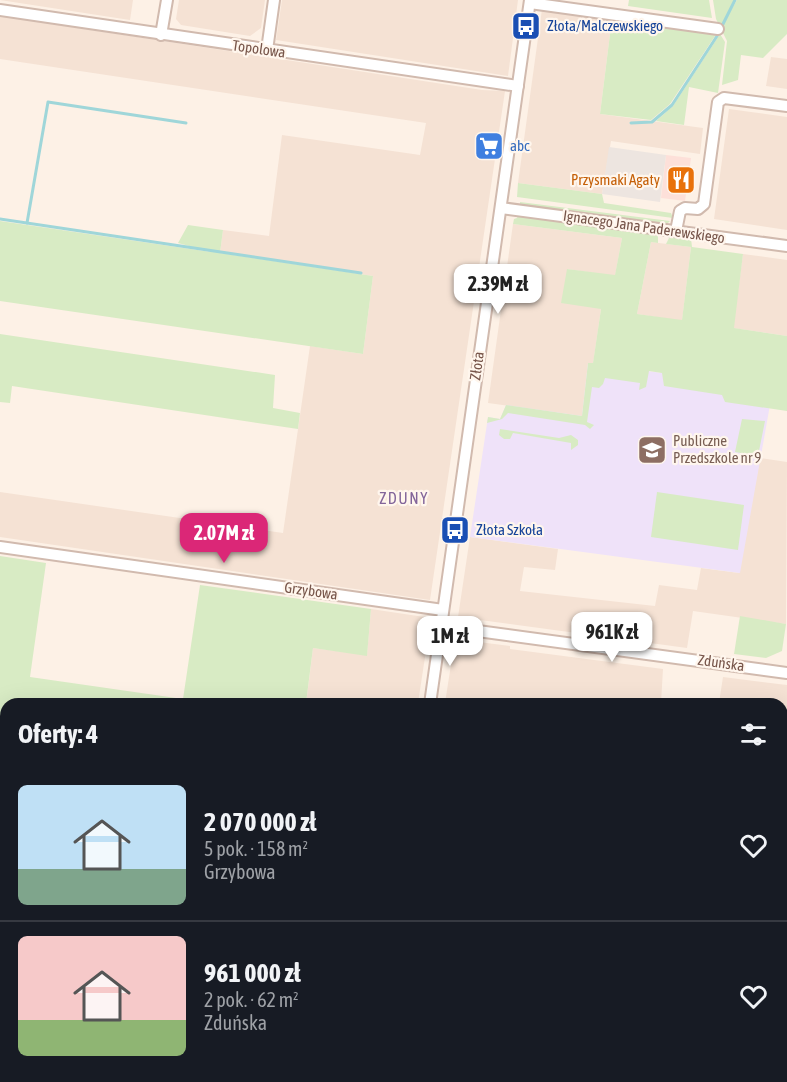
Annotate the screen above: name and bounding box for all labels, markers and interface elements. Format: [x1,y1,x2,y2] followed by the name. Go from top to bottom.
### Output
[510,10,542,42] bus stop icon: Złota/Malczewskiego
[547,17,663,34] place label: Złota/Malczewskiego
[231,36,287,61] street label: Topolowa
[473,130,505,162] supermarket icon: abc
[510,137,530,154] place label: abc
[665,164,697,196] restaurant icon: Przysmaki Agaty
[571,171,660,188] place label: Przysmaki Agaty
[562,207,726,246] street label: Ignacego Jana Paderewskiego
[436,264,560,315] pin: 2.39M zł
[468,272,528,295] text: 2.39M zł
[466,350,487,381] street label: Złota
[673,432,761,466] place label: Publiczne Przedszkole nr 9
[636,434,668,466] school or university icon: Publiczne Przedszkole nr 9
[379,489,429,507] district label: ZDUNY
[162,513,286,564] pin: 2.07M zł
[439,514,471,546] bus stop icon: Złota Szkoła
[194,521,254,544] text: 2.07M zł
[476,521,543,538] place label: Złota Szkoła
[283,578,339,603] street label: Grzybowa
[557,612,667,663] pin: 961K zł
[408,616,492,667] pin: 1M zł
[585,620,639,643] text: 961K zł
[431,624,469,647] text: 1M zł
[696,651,746,674] street label: Zduńska
[737,718,770,751] icon: filters
[18,719,98,749] text: Oferty: 4
[204,807,316,837] text: 2 070 000 zł
[66,809,138,881] icon: home
[737,829,770,862] icon: heart
[204,837,308,860] text: 5 pok. · 158 m²
[204,860,276,883] text: Grzybowa
[204,958,301,988] text: 961 000 zł
[66,960,138,1032] icon: home
[737,980,770,1013] icon: heart
[204,988,299,1011] text: 2 pok. · 62 m²
[204,1011,267,1034] text: Zduńska

